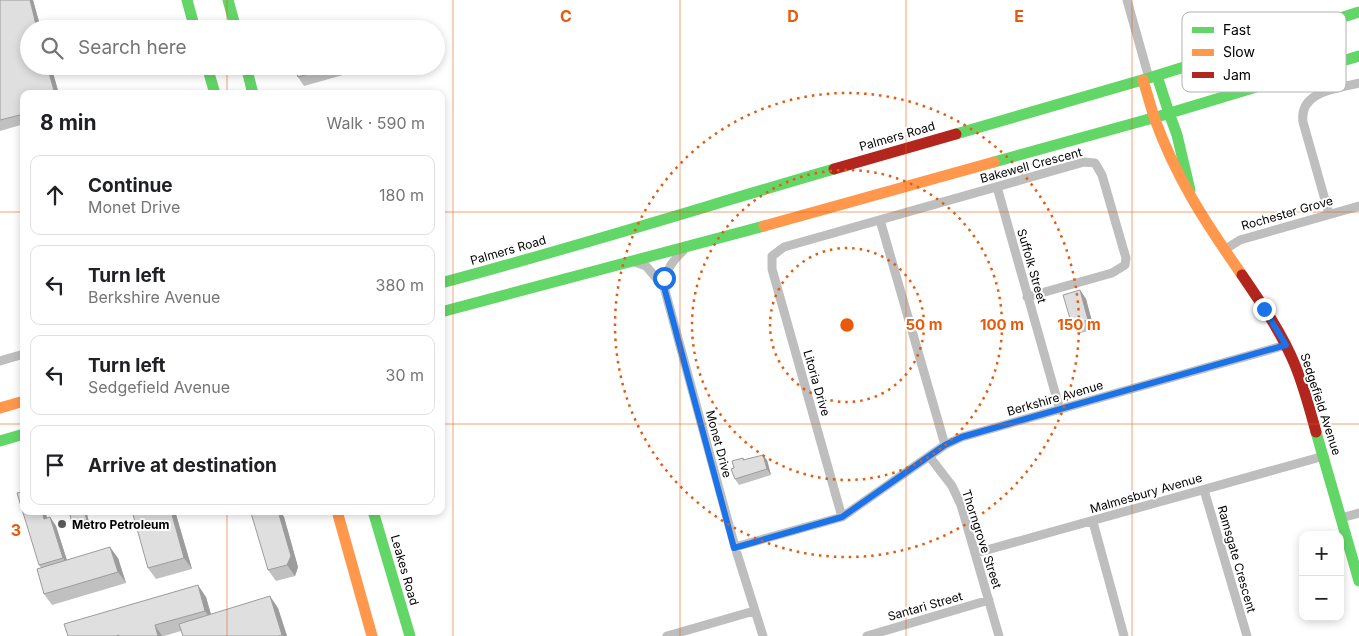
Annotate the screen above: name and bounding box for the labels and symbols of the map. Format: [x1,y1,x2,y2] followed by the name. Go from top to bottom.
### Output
[560,6,572,26] text: C
[787,6,799,26] text: D
[1014,6,1024,26] text: E
[1182,12,1346,92] legend
[1223,21,1251,38] text: Fast
[1223,43,1255,60] text: Slow
[1223,66,1251,83] text: Jam
[857,118,937,154] street label: Palmers Road
[978,144,1084,186] street label: Bakewell Crescent
[1240,193,1334,233] street label: Rochester Grove
[1014,227,1050,305] street label: Suffolk Street
[468,232,548,268] street label: Palmers Road
[653,267,676,290] route start
[1253,298,1276,321] route end
[906,315,942,334] text: 50 m
[980,315,1024,334] text: 100 m
[1057,315,1101,334] text: 150 m
[838,316,856,334] centre of rings
[800,348,834,418] street label: Litoria Drive
[1297,351,1345,457] street label: Sedgefield Avenue
[1005,377,1105,419] street label: Berkshire Avenue
[703,409,735,479] street label: Monet Drive
[1088,470,1204,516] street label: Malmesbury Avenue
[959,488,1005,590] street label: Thorngrove Street
[1215,504,1260,614] street label: Ramsgate Crescent
[72,517,170,532] place label: Metro Petroleum
[56,518,68,530] marker: Metro Petroleum
[11,520,21,540] text: 3
[388,533,422,607] street label: Leakes Road
[886,588,964,624] street label: Santari Street

